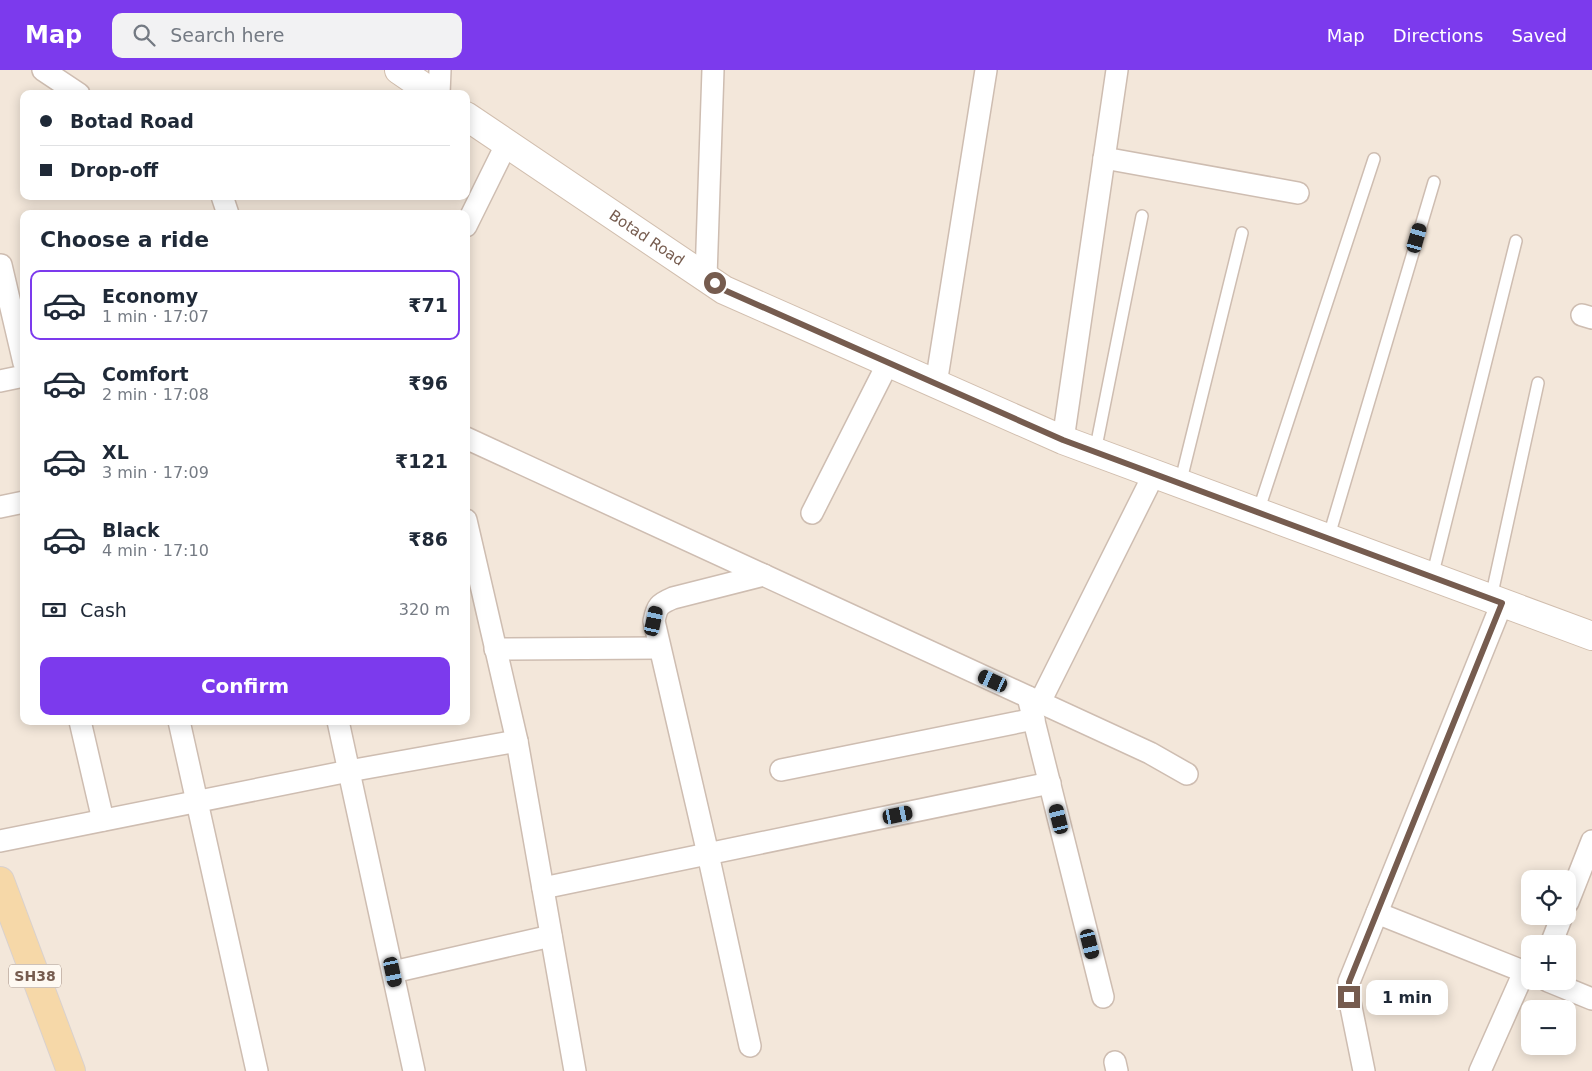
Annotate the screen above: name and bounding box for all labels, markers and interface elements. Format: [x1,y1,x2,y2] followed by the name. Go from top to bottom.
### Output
[112,13,462,58] search box
[25,21,82,49] text: Map
[130,21,158,49] icon: search
[170,24,284,46] text: Search here
[1327,25,1365,46] text: Map
[1393,25,1483,46] text: Directions
[1511,25,1567,46] text: Saved
[70,110,194,132] text: Botad Road
[70,159,158,181] text: Drop-off
[606,206,688,270] street label: Botad Road
[1405,222,1428,254] car
[40,227,209,252] text: Choose a ride
[704,272,726,294] route start
[42,283,87,328] icon: car
[102,285,198,307] text: Economy
[408,294,448,316] text: ₹71
[102,307,209,326] text: 1 min · 17:07
[42,361,87,406] icon: car
[102,363,189,385] text: Comfort
[408,372,448,394] text: ₹96
[102,385,209,404] text: 2 min · 17:08
[42,439,87,484] icon: car
[102,441,129,463] text: XL
[395,450,448,472] text: ₹121
[102,463,209,482] text: 3 min · 17:09
[42,517,87,562] icon: car
[102,519,160,541] text: Black
[408,528,448,550] text: ₹86
[102,541,209,560] text: 4 min · 17:10
[40,596,68,624] icon: cash
[80,599,127,621] text: Cash
[399,600,450,619] text: 320 m
[643,605,664,637] car
[40,657,450,715] button: Confirm
[976,668,1009,694] car
[1048,803,1069,835] car
[881,805,914,825] car
[1521,870,1576,1055] map controls
[1521,870,1576,925] button: locate
[1079,928,1100,960] car
[1521,935,1576,990] button: +
[382,956,403,988] car
[9,964,61,988] road number: SH38
[1366,980,1449,1014] callout: 1 min
[1338,986,1360,1008] route end
[1382,988,1432,1007] text: 1 min
[1521,1000,1576,1055] button: −

